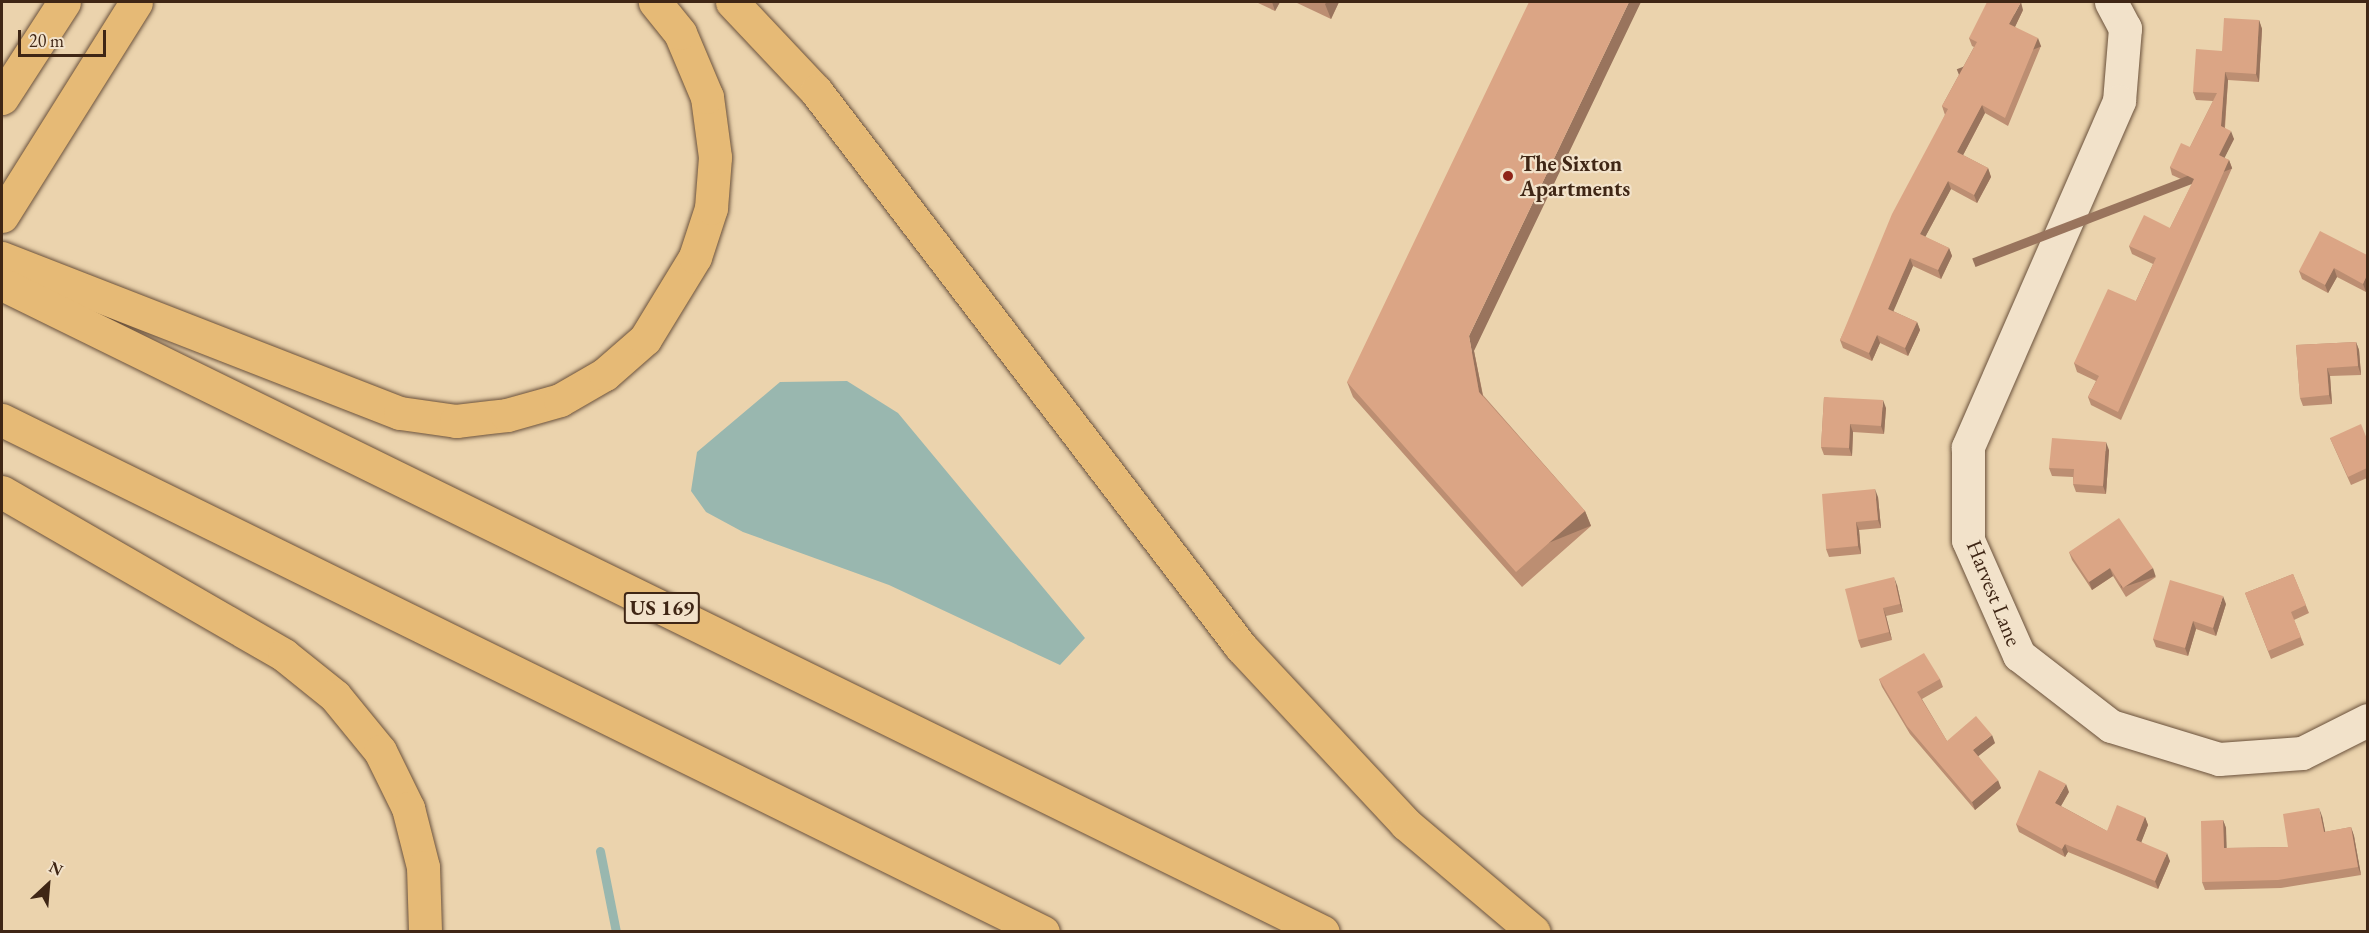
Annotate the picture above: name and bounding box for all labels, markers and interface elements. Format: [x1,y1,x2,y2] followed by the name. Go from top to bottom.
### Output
[21,18,110,56] scale bar
[29,29,64,52] text: 20 m
[1520,150,1630,202] place label: The Sixton Apartments
[1501,169,1515,183] marker: The Sixton Apartments
[1961,536,2027,650] street label: Harvest Lane
[623,590,701,626] road number: US 169
[18,855,78,915] north arrow
[46,856,67,881] text: N

